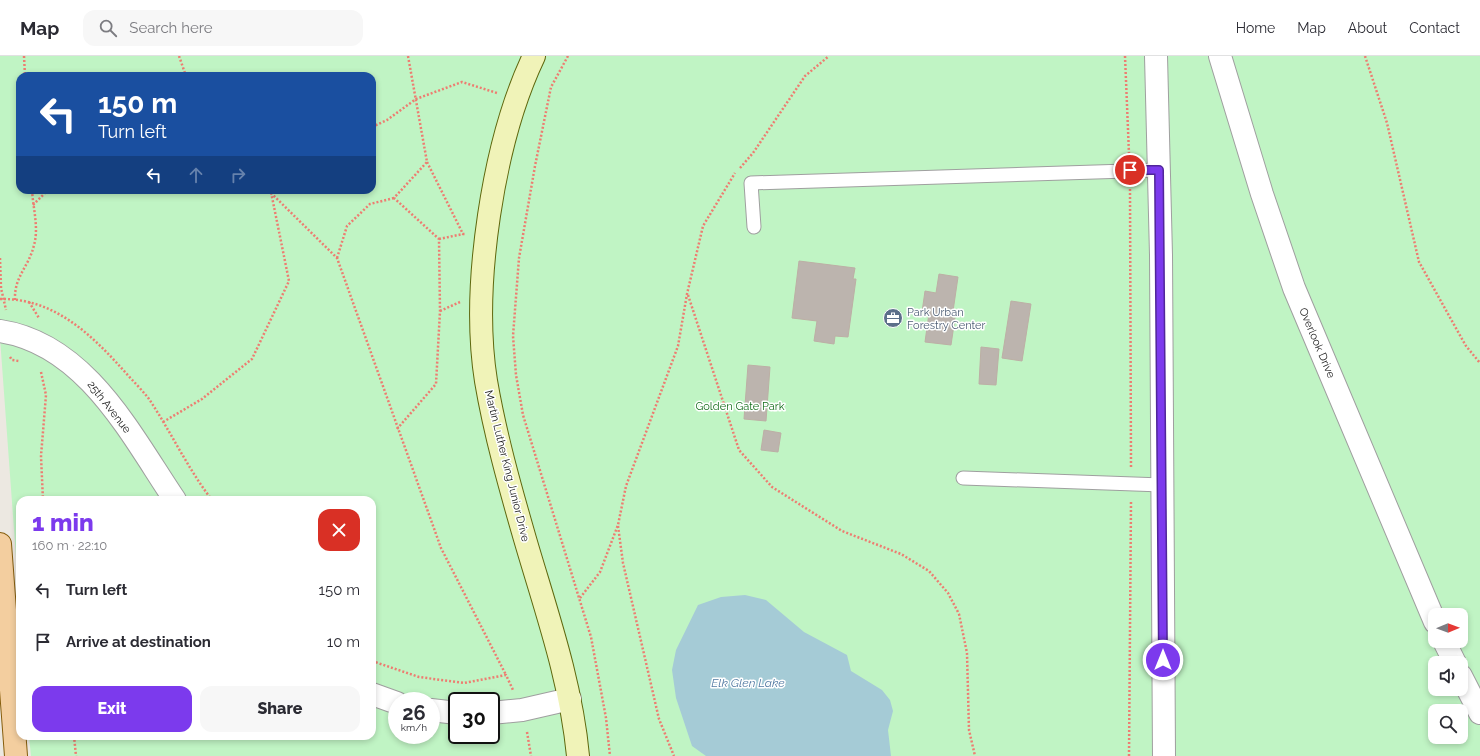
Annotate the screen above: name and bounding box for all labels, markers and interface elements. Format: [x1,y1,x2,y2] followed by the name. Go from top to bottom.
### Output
[83,10,363,46] search box
[20,17,59,39] text: Map
[97,17,119,39] icon: search
[129,19,213,37] text: Search here
[1236,20,1275,36] text: Home
[1297,20,1326,36] text: Map
[1348,20,1387,36] text: About
[1409,20,1460,36] text: Contact
[98,87,177,120] text: 150 m
[32,88,84,140] icon: left
[98,121,167,142] text: Turn left
[1113,153,1147,187] pin
[1119,159,1141,181] icon: arrive
[143,164,165,186] icon: left
[185,164,207,186] icon: ahead
[227,164,249,186] icon: right
[907,306,986,332] place label: Park Urban Forestry Center
[1296,306,1338,381] street label: Overlook Drive
[882,307,904,329] office icon: Park Urban Forestry Center
[85,378,134,436] street label: 25th Avenue
[482,389,532,544] street label: Martin Luther King Junior Drive
[695,400,785,413] park label: Golden Gate Park
[32,508,94,537] text: 1 min
[318,509,360,551] button: close
[32,538,107,553] text: 160 m · 22:10
[32,579,54,601] icon: left
[66,581,127,599] text: Turn left
[319,581,360,599] text: 150 m
[1428,608,1468,648] north arrow
[1428,608,1468,744] map controls
[32,631,54,653] icon: arrive
[66,633,211,651] text: Arrive at destination
[327,633,360,651] text: 10 m
[1142,639,1184,681] position arrow
[1428,656,1468,696] button: sound
[711,676,785,690] water label: Elk Glen Lake
[32,686,192,732] button: Exit
[200,686,360,732] button: Share
[448,692,500,744] speed limit sign: 30
[402,701,426,725] text: 26
[1428,704,1468,744] button: search
[401,722,427,733] text: km/h

